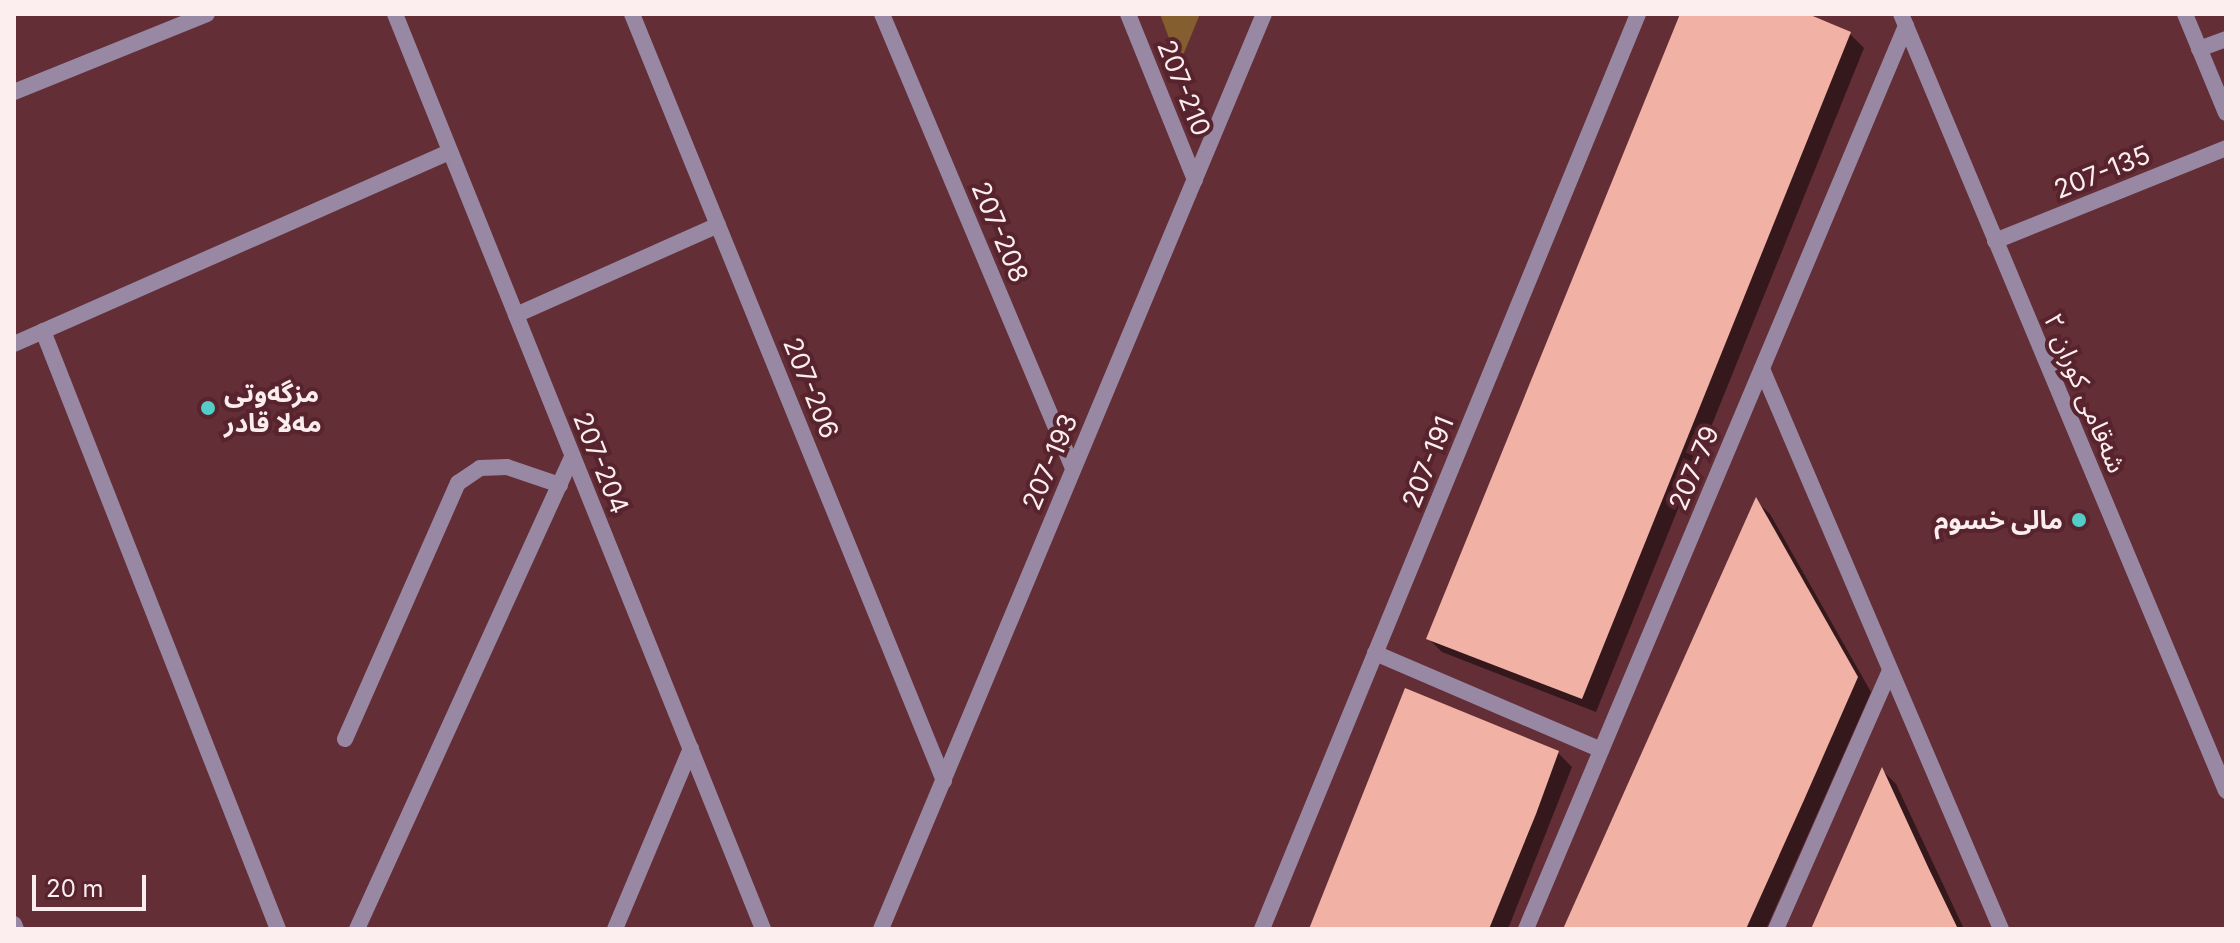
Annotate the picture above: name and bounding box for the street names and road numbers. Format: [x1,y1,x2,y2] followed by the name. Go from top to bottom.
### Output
[1151,36,1217,140] street label: 207-210
[2049,139,2155,205] street label: 207-135
[965,177,1035,287] street label: 207-208
[2037,308,2133,478] street label: شەقامی کوران ٢
[777,333,845,443] street label: 207-206
[567,408,635,518] street label: 207-204
[1016,409,1084,515] street label: 207-193
[1396,412,1460,512] street label: 207-191
[1662,421,1726,515] street label: 207-79

